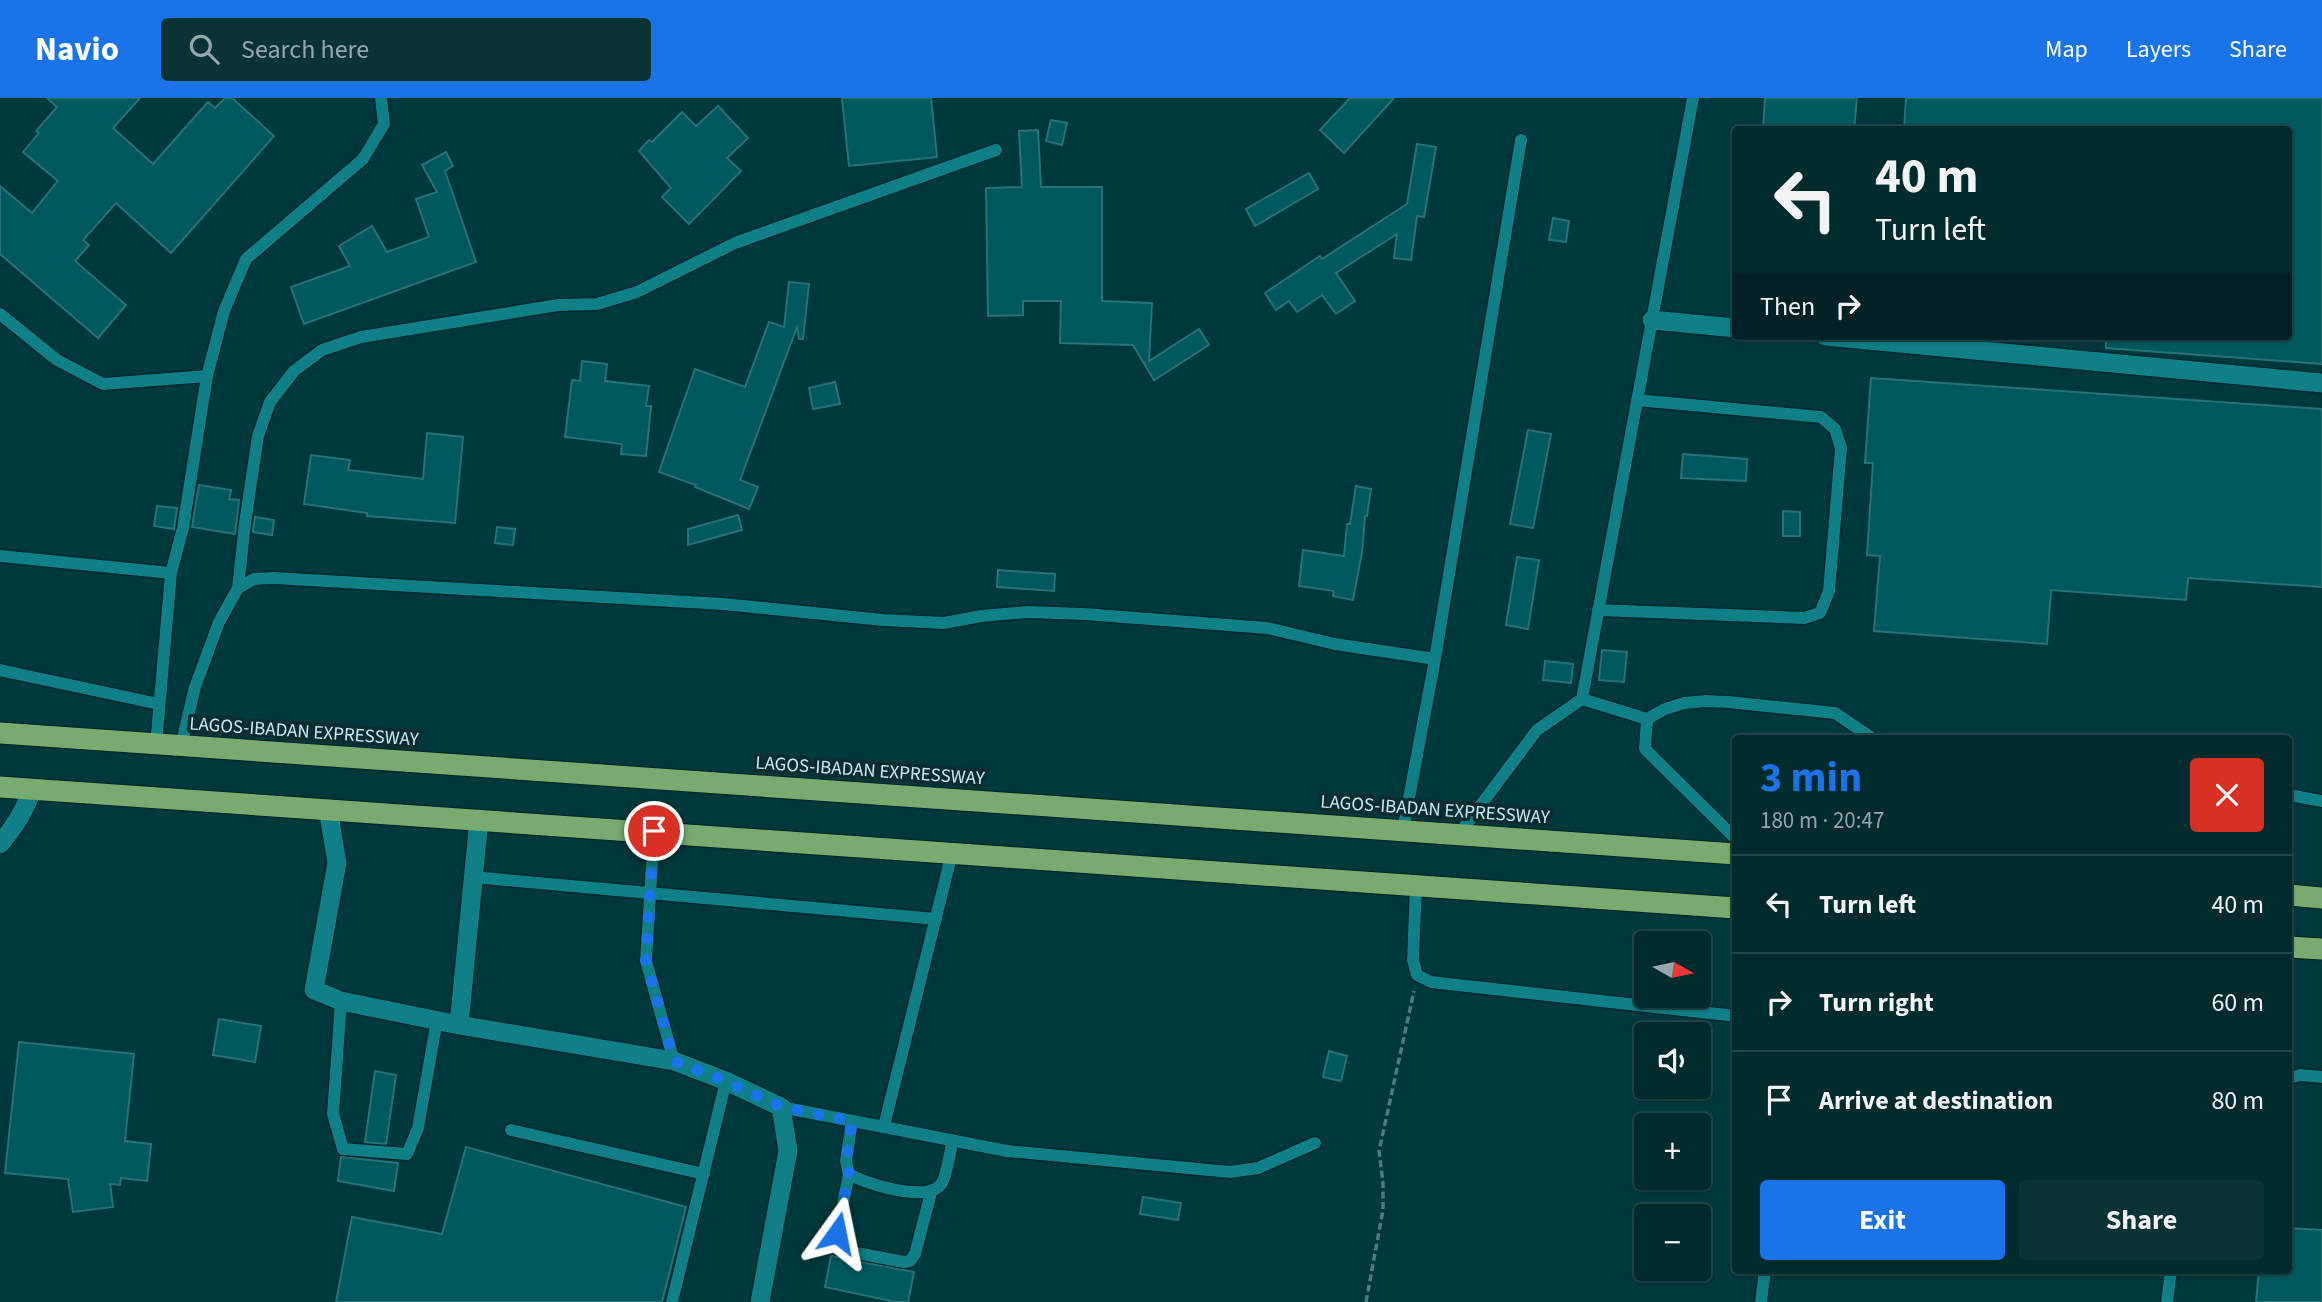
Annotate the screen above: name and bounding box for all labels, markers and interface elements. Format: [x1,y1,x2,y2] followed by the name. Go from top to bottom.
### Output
[161,18,651,81] search box
[35,26,119,73] text: Navio
[185,30,223,68] icon: search
[241,31,369,68] text: Search here
[2045,32,2088,67] text: Map
[2126,32,2191,67] text: Layers
[2229,32,2287,67] text: Share
[1875,142,1979,212] text: 40 m
[1760,154,1851,245] icon: left
[1875,207,1986,253] text: Turn left
[1829,287,1867,325] icon: right
[1760,288,1815,325] text: Then
[188,711,421,754] street label: LAGOS-IBADAN EXPRESSWAY
[1760,748,1862,808] text: 3 min
[754,750,987,793] street label: LAGOS-IBADAN EXPRESSWAY
[2190,758,2264,832] button: close
[1319,789,1552,832] street label: LAGOS-IBADAN EXPRESSWAY
[624,801,684,861] pin
[1760,804,1884,837] text: 180 m · 20:47
[635,812,673,850] icon: arrive
[1760,885,1798,923] icon: left
[1819,886,1916,923] text: Turn left
[2211,886,2264,923] text: 40 m
[1634,931,1712,1008] north arrow
[1634,931,1711,1281] map controls
[1760,983,1798,1021] icon: right
[1819,984,1934,1021] text: Turn right
[2211,984,2264,1021] text: 60 m
[1634,1022,1711,1099] button: sound
[1760,1081,1798,1119] icon: arrive
[1819,1082,2053,1119] text: Arrive at destination
[2211,1082,2264,1119] text: 80 m
[1634,1113,1711,1190] button: +
[1760,1180,2005,1260] button: Exit
[2019,1180,2264,1260] button: Share
[800,1196,874,1270] position arrow
[1634,1204,1711,1281] button: −

